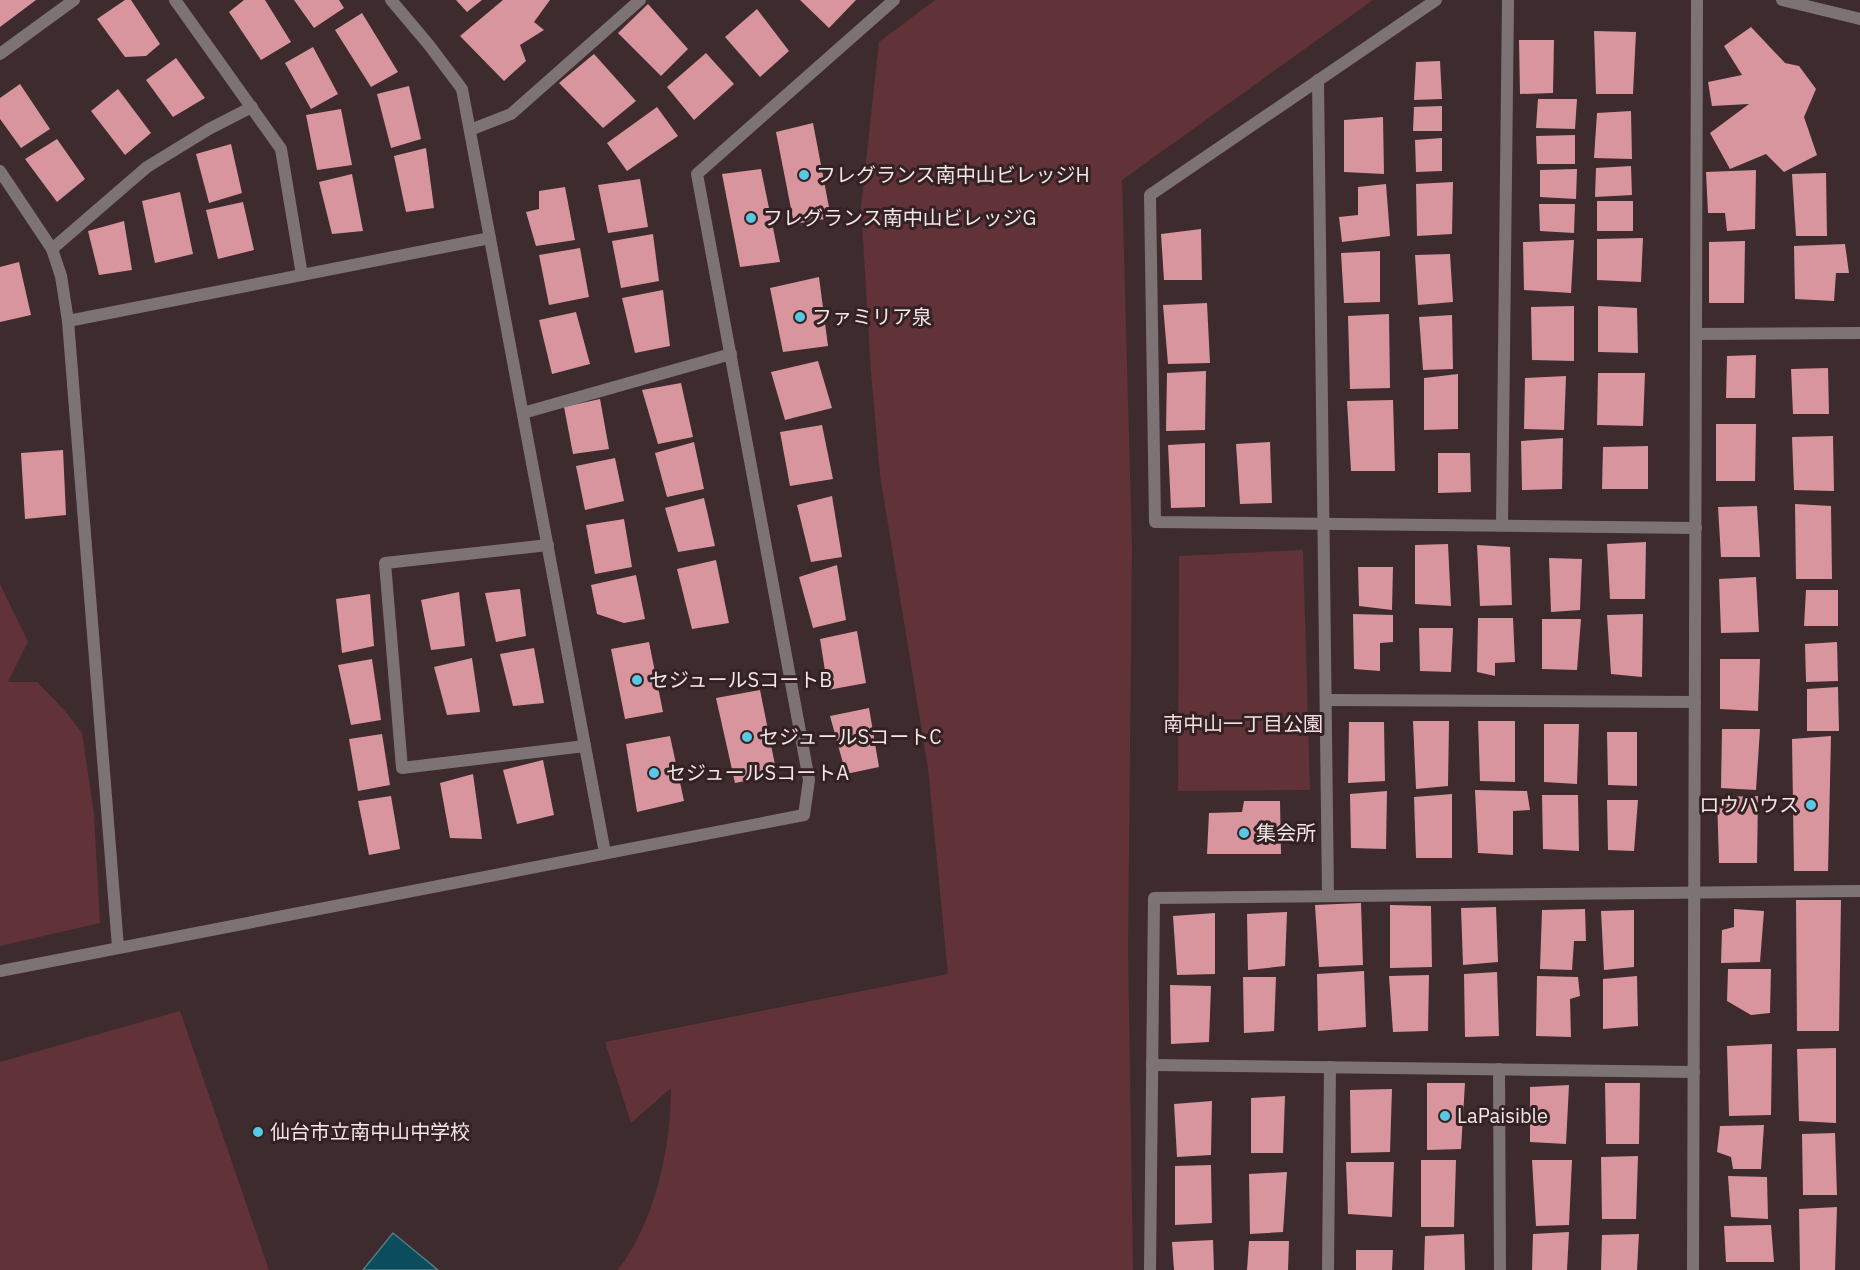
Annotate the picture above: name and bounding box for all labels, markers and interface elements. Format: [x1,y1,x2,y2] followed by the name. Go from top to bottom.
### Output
[816,161,1090,188] place label: フレグランス南中山ビレッジH
[797,168,811,182] marker: フレグランス南中山ビレッジH
[763,204,1037,231] place label: フレグランス南中山ビレッジG
[744,211,758,225] marker: フレグランス南中山ビレッジG
[812,303,932,330] place label: ファミリア泉
[793,310,807,324] marker: ファミリア泉
[649,666,832,693] place label: セジュールSコートB
[630,673,644,687] marker: セジュールSコートB
[1163,710,1323,737] park label: 南中山一丁目公園
[759,723,942,750] place label: セジュールSコートC
[740,730,754,744] marker: セジュールSコートC
[666,759,849,786] place label: セジュールSコートA
[647,766,661,780] marker: セジュールSコートA
[1699,791,1799,818] place label: ロウハウス
[1804,798,1818,812] marker: ロウハウス
[1256,819,1316,846] place label: 集会所
[1237,826,1251,840] marker: 集会所
[1457,1102,1548,1129] place label: LaPaisible
[1438,1109,1452,1123] marker: LaPaisible
[270,1118,470,1145] place label: 仙台市立南中山中学校
[251,1125,265,1139] marker: 仙台市立南中山中学校

